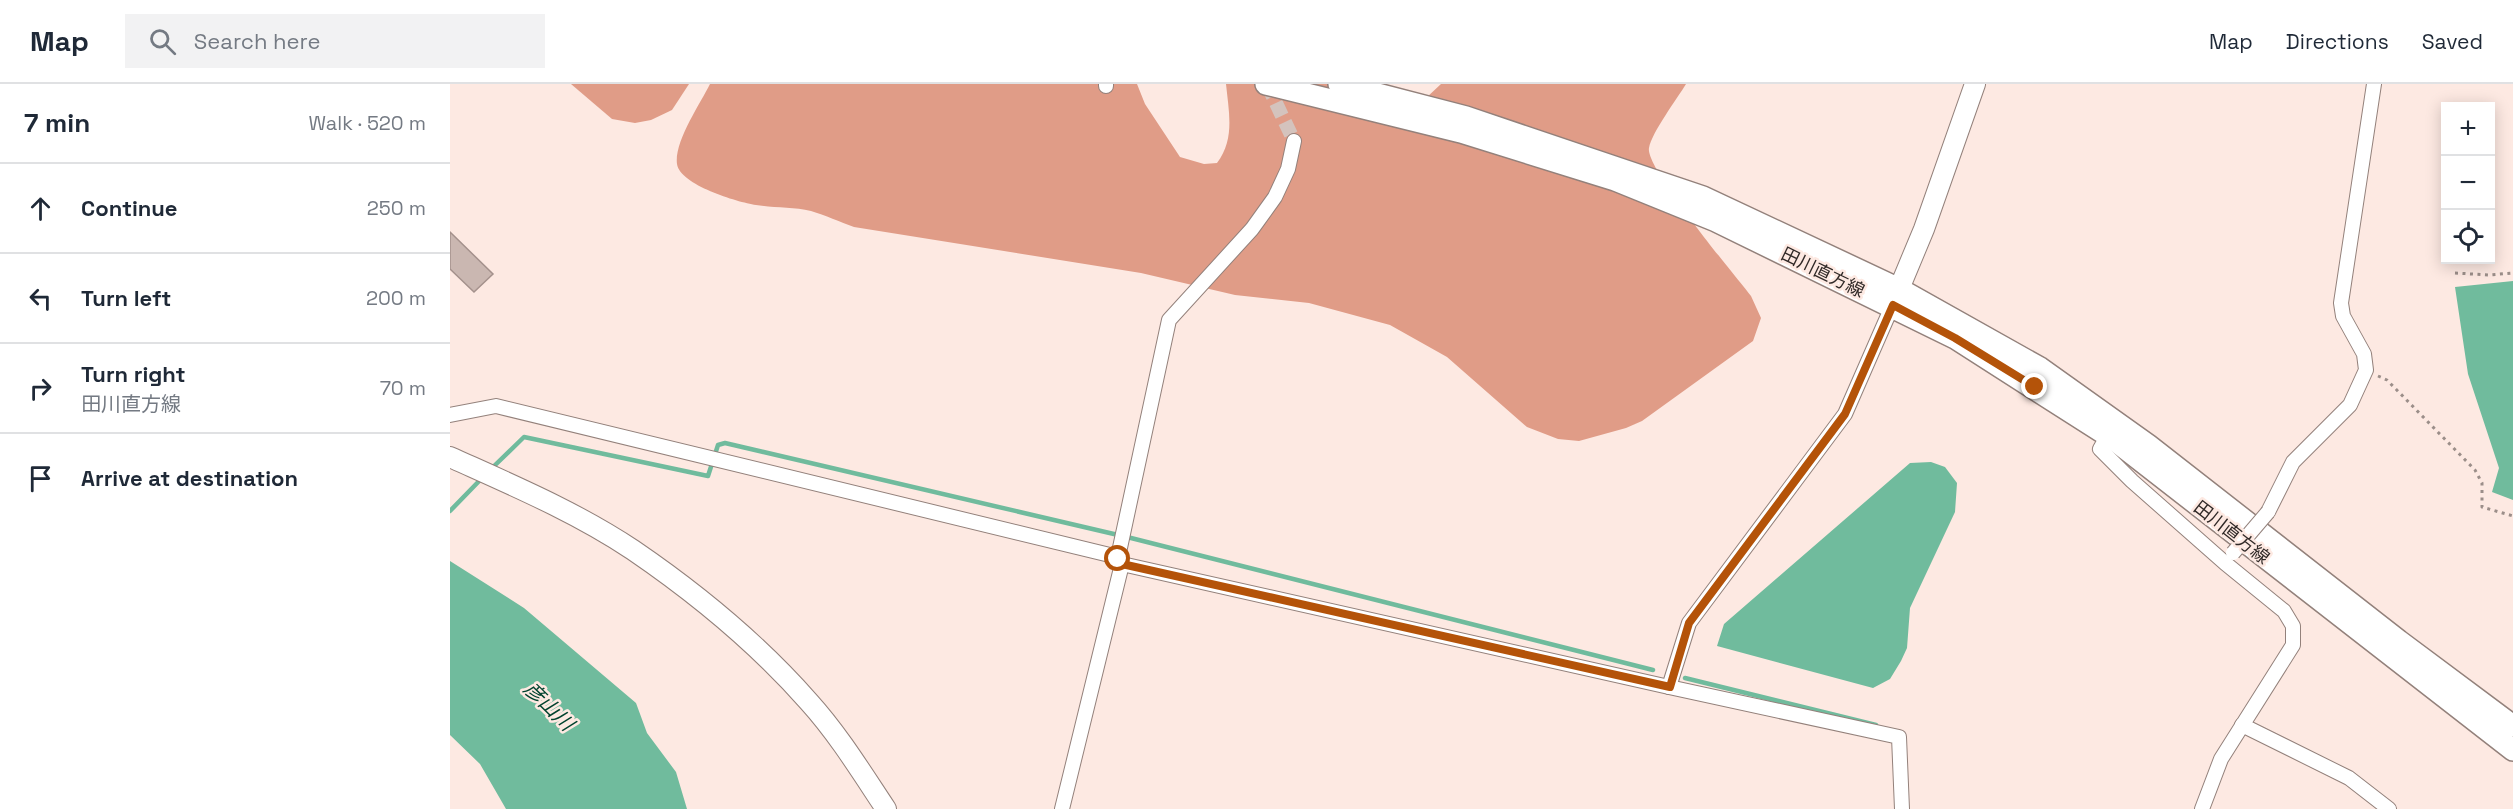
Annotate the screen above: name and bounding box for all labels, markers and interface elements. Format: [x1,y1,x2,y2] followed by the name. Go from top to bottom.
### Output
[125,14,545,68] search box
[30,23,89,59] text: Map
[146,25,179,58] icon: search
[194,27,321,55] text: Search here
[2209,28,2253,55] text: Map
[2286,28,2389,55] text: Directions
[2422,28,2483,55] text: Saved
[2441,102,2495,264] map controls
[2441,102,2495,156] button: +
[24,106,90,140] text: 7 min
[308,110,426,136] text: Walk · 520 m
[2441,156,2495,210] button: −
[24,192,57,225] icon: ahead
[81,194,177,222] text: Continue
[367,195,426,221] text: 250 m
[2441,210,2495,264] button: locate
[1778,242,1868,302] street label: 田川直方線
[24,282,57,315] icon: left
[81,284,171,312] text: Turn left
[366,285,426,311] text: 200 m
[81,360,186,388] text: Turn right
[24,372,57,405] icon: right
[2021,373,2047,399] route end
[380,375,426,401] text: 70 m
[81,391,181,417] text: 田川直方線
[24,462,57,495] icon: arrive
[81,464,298,492] text: Arrive at destination
[2189,495,2275,569] street label: 田川直方線
[1104,545,1130,571] route start
[518,676,581,738] water label: 彦山川

